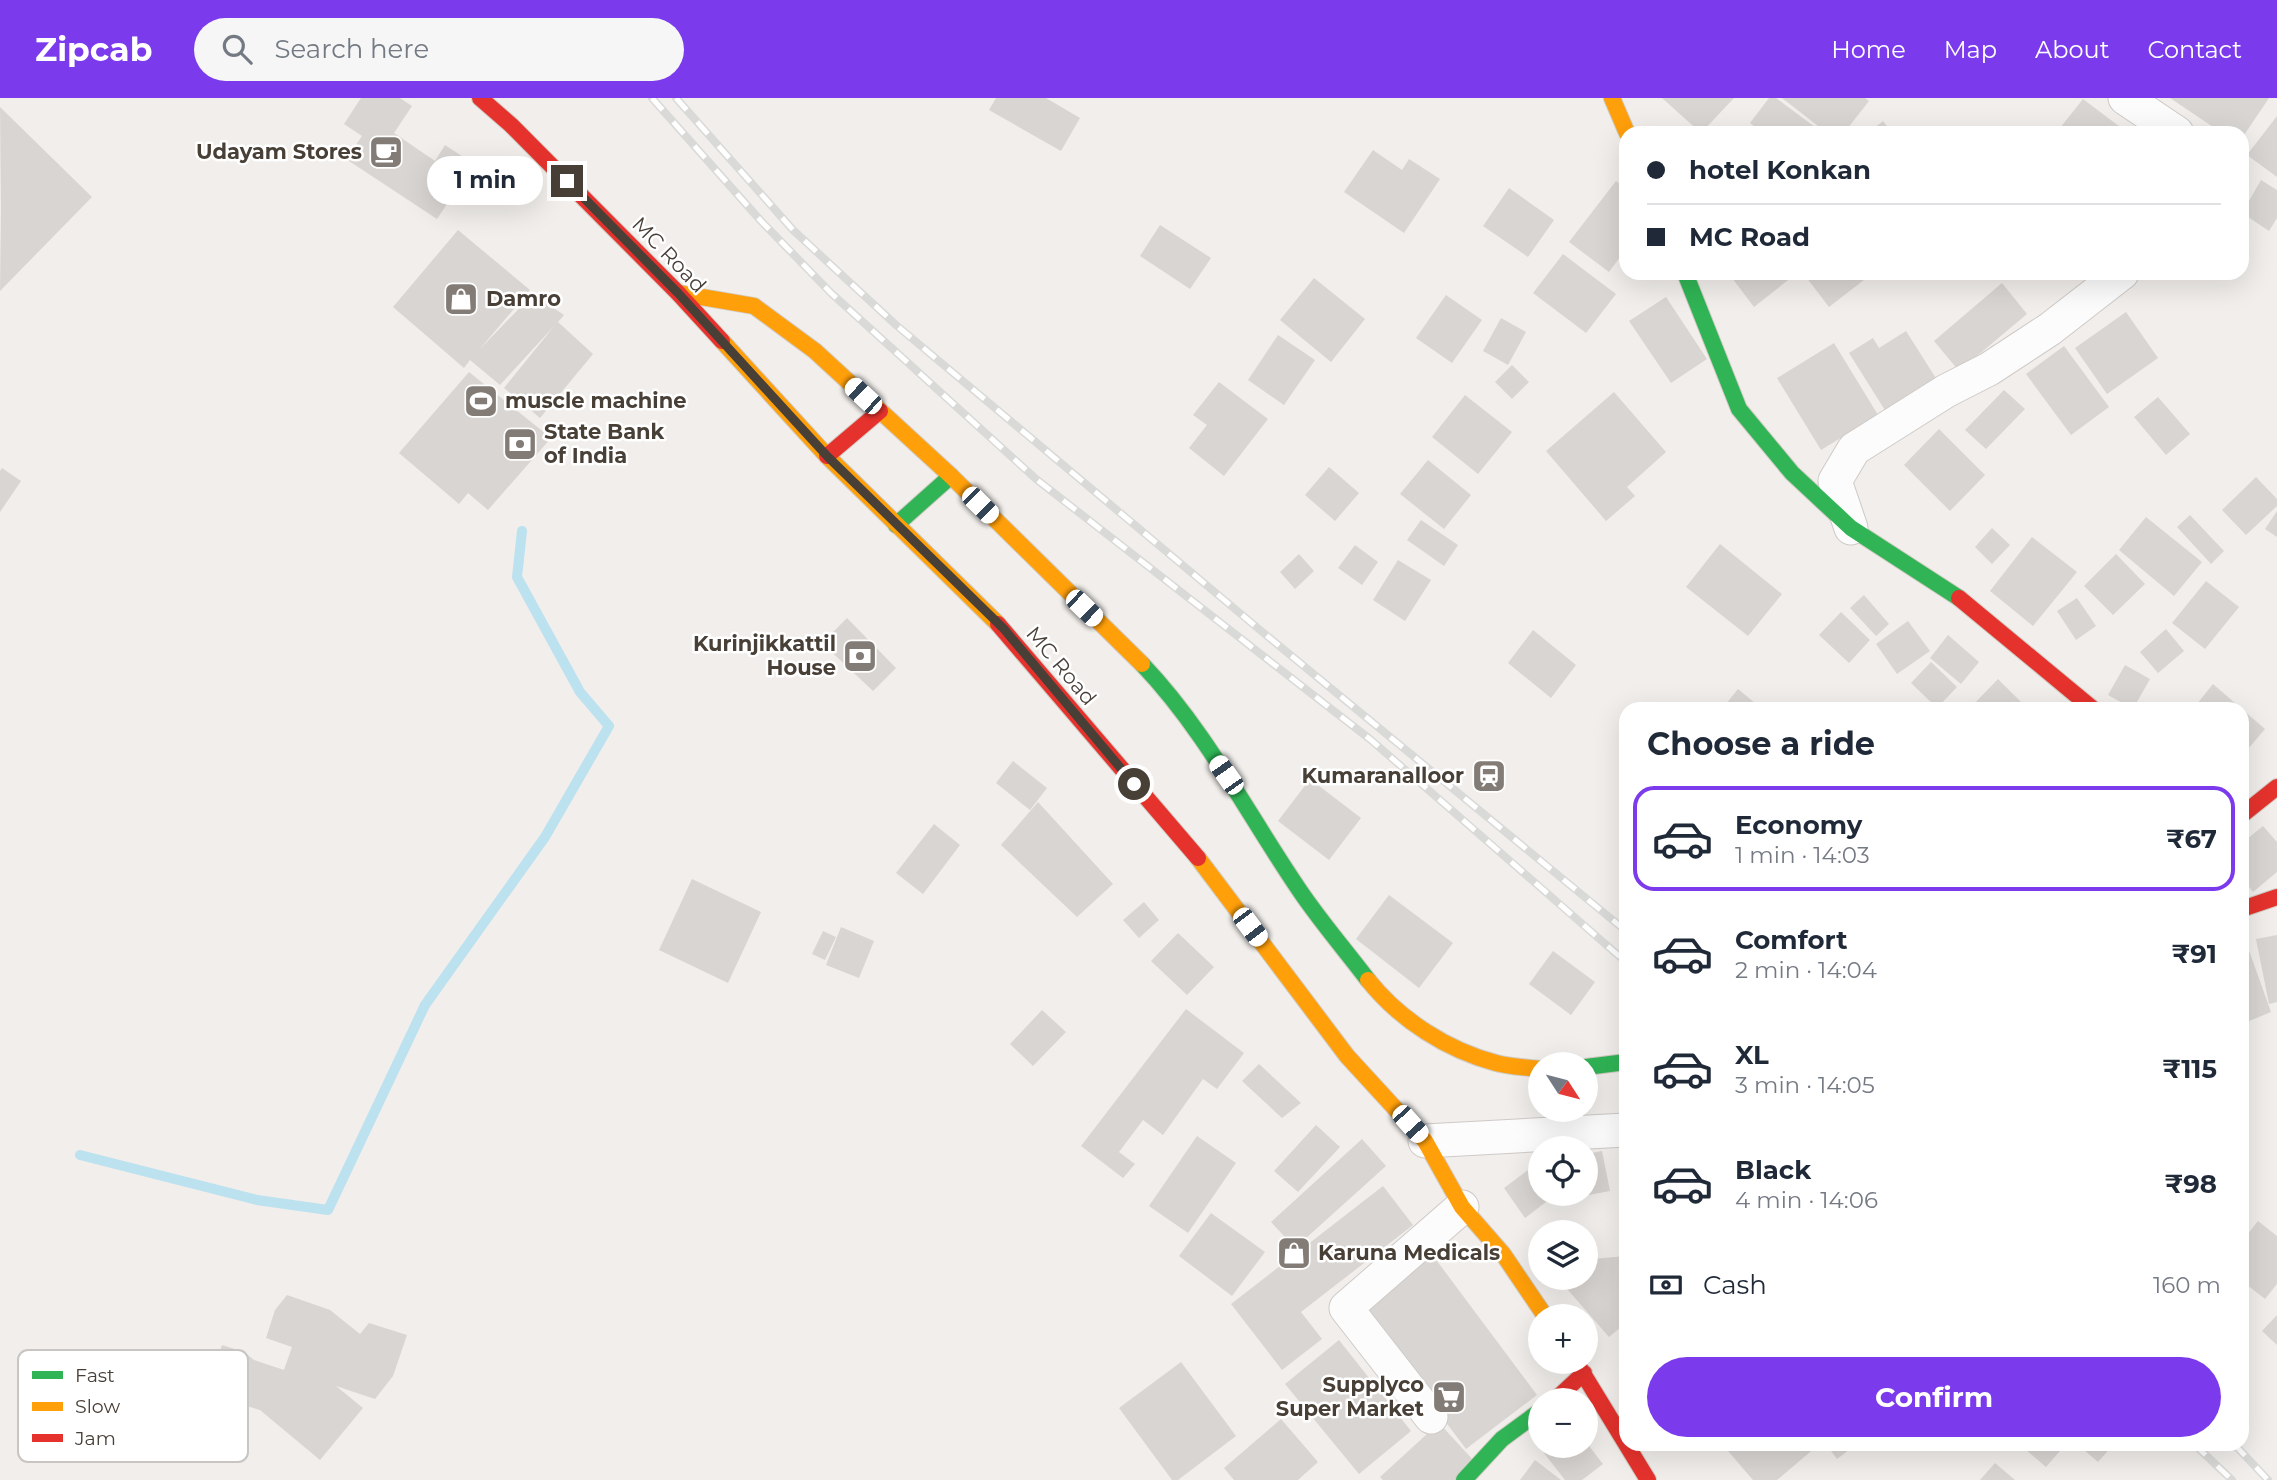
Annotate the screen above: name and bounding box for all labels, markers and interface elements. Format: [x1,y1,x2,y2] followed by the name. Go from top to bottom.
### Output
[194,18,684,81] search box
[35,29,152,69] text: Zipcab
[218,30,256,68] icon: search
[274,33,429,65] text: Search here
[1831,35,1906,64] text: Home
[1944,35,1997,64] text: Map
[2035,35,2109,64] text: About
[2147,35,2242,64] text: Contact
[367,133,405,171] cafe icon: Udayam Stores
[196,139,362,164] place label: Udayam Stores
[1689,154,1871,186] text: hotel Konkan
[427,156,542,206] callout: 1 min
[551,165,583,197] route end
[454,166,516,194] text: 1 min
[627,212,711,298] street label: MC Road
[1689,221,1810,253] text: MC Road
[442,280,480,318] shop icon: Damro
[486,286,561,311] place label: Damro
[841,374,886,418] car
[462,382,500,420] sports icon: muscle machine
[505,388,687,413] place label: muscle machine
[544,419,665,468] place label: State Bank of India
[501,425,539,463] bank icon: State Bank of India
[958,483,1003,527] car
[1062,586,1107,630] car
[1021,621,1102,710] street label: MC Road
[693,631,836,680] place label: Kurinjikkattil House
[841,637,879,675] bank icon: Kurinjikkattil House
[1647,724,1875,763] text: Choose a ride
[1206,752,1247,798] car
[1470,757,1508,795] station icon: Kumaranalloor
[1302,763,1464,788] place label: Kumaranalloor
[1118,768,1150,800] route start
[1651,807,1714,870] icon: car
[1735,809,1862,841] text: Economy
[2166,823,2217,855] text: ₹67
[1735,841,1870,869] text: 1 min · 14:03
[1229,904,1272,950] car
[1651,922,1714,985] icon: car
[1735,924,1847,956] text: Comfort
[2172,938,2217,970] text: ₹91
[1735,956,1877,984] text: 2 min · 14:04
[1651,1037,1714,1100] icon: car
[1735,1039,1769,1071] text: XL
[1528,1052,1598,1122] north arrow
[1528,1052,1598,1458] map controls
[2162,1053,2217,1085] text: ₹115
[1735,1071,1875,1099] text: 3 min · 14:05
[1389,1101,1432,1147] car
[1528,1136,1598,1206] button: locate
[1651,1152,1714,1215] icon: car
[1735,1154,1811,1186] text: Black
[2164,1168,2217,1200] text: ₹98
[1735,1186,1878,1214] text: 4 min · 14:06
[1528,1220,1598,1290] button: layers
[1275,1234,1313,1272] shop icon: Karuna Medicals
[1318,1240,1500,1265] place label: Karuna Medicals
[1647,1266,1685,1304] icon: cash
[1703,1269,1767,1301] text: Cash
[2153,1271,2221,1299] text: 160 m
[1528,1304,1598,1374] button: +
[18,1350,248,1462] legend
[1647,1357,2221,1437] button: Confirm
[75,1364,115,1387] text: Fast
[1276,1372,1424,1421] place label: Supplyco Super Market
[1430,1378,1468,1416] supermarket icon: Supplyco Super Market
[1528,1388,1598,1458] button: −
[75,1395,120,1418] text: Slow
[74,1427,116,1450] text: Jam

